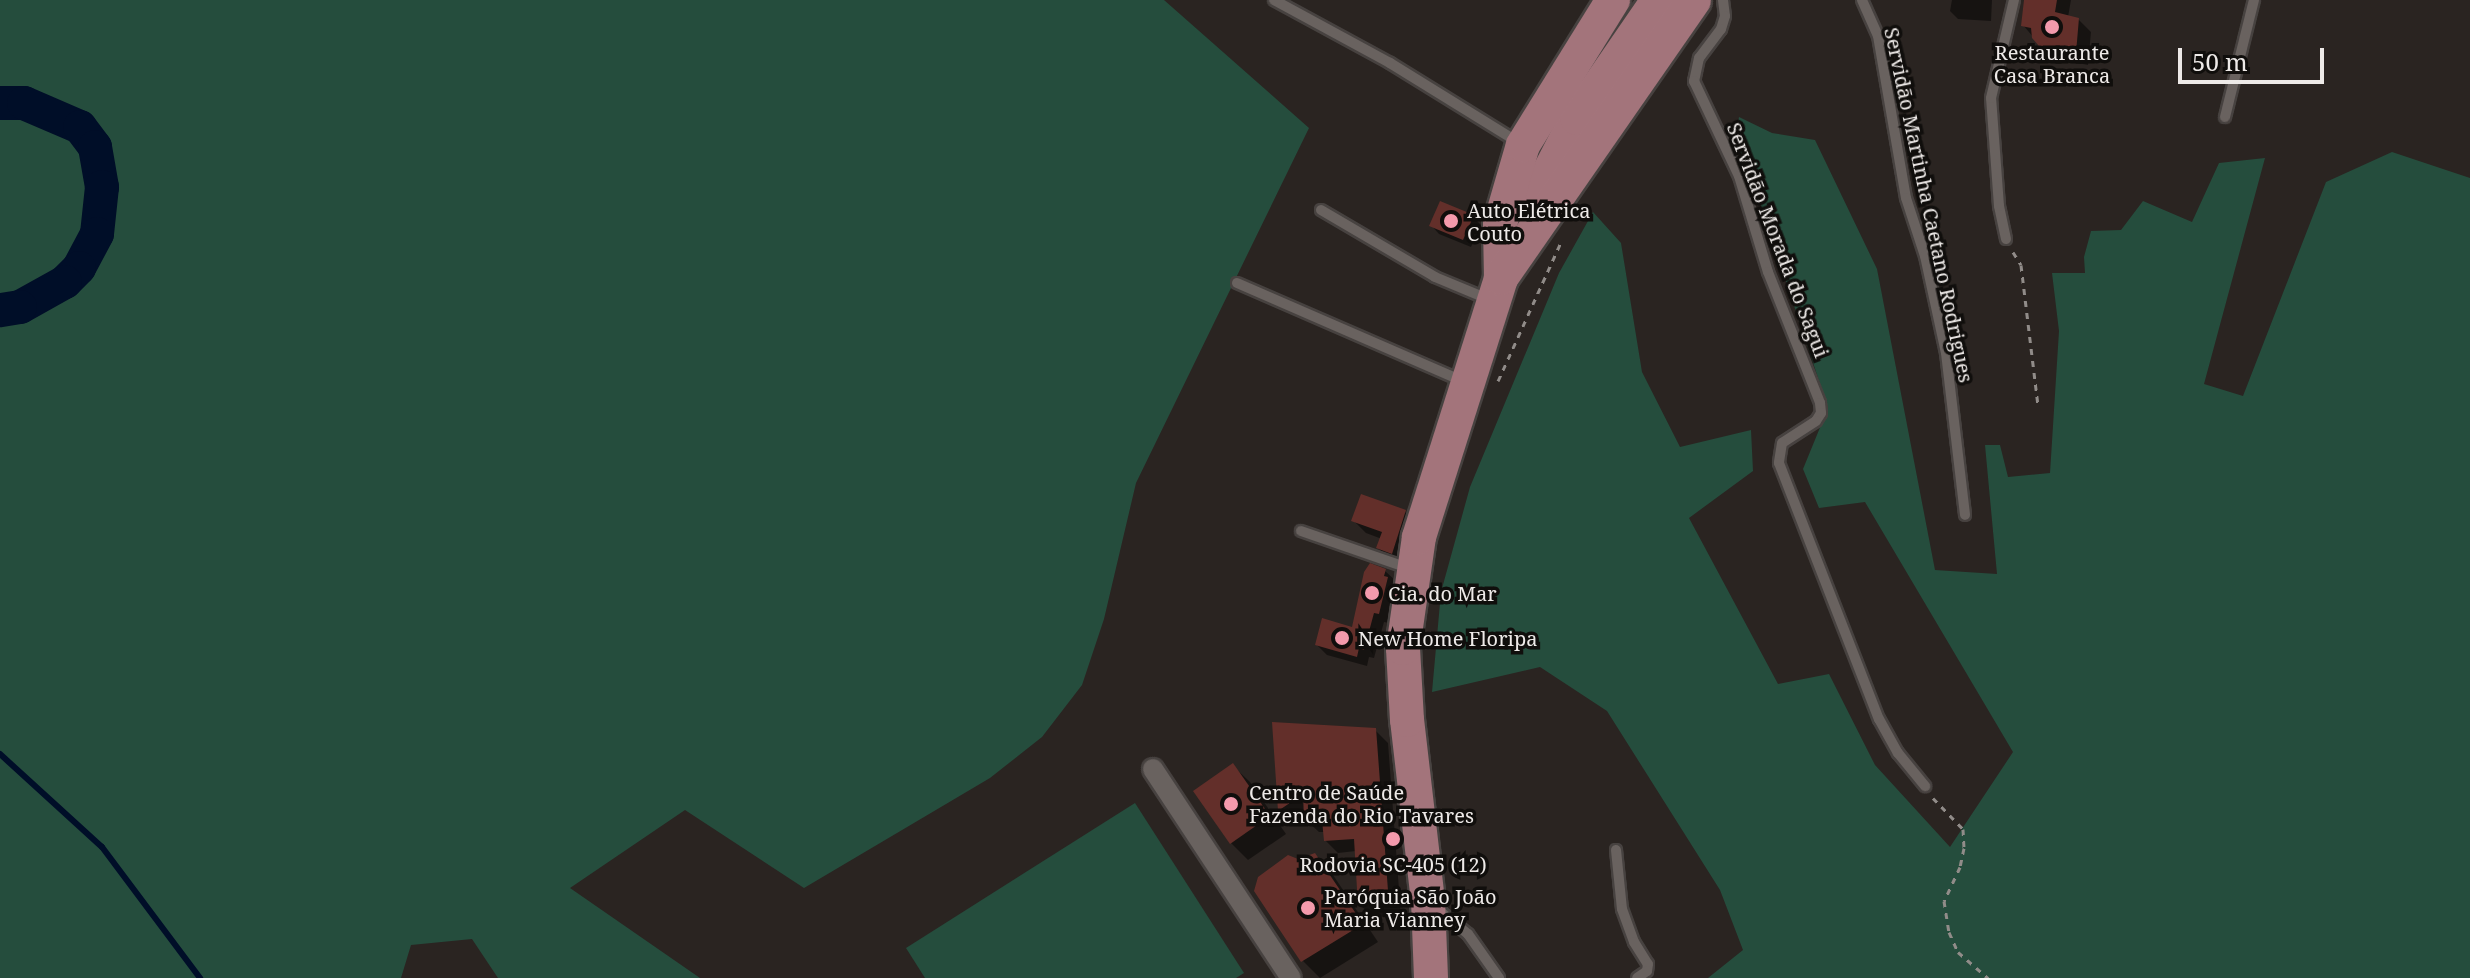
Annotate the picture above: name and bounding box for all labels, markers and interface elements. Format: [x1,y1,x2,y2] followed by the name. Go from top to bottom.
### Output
[2043,18,2061,36] marker: Restaurante Casa Branca
[1880,25,1978,385] street label: Servidão Martinha Caetano Rodrigues
[2182,32,2328,82] scale bar
[1994,40,2110,87] place label: Restaurante Casa Branca
[2192,45,2248,78] text: 50 m
[1722,119,1834,361] street label: Servidão Morada do Sagui
[1467,198,1590,245] place label: Auto Elétrica Couto
[1442,212,1460,230] marker: Auto Elétrica Couto
[1388,581,1497,605] place label: Cia. do Mar
[1363,584,1381,602] marker: Cia. do Mar
[1358,626,1537,650] place label: New Home Floripa
[1333,629,1351,647] marker: New Home Floripa
[1249,780,1474,827] place label: Centro de Saúde Fazenda do Rio Tavares
[1220,793,1242,815] marker: Centro de Saúde Fazenda do Rio Tavares
[1384,830,1402,848] marker: Rodovia SC-405 (12)
[1299,852,1487,876] place label: Rodovia SC-405 (12)
[1324,884,1496,931] place label: Paróquia São João Maria Vianney
[1299,899,1317,917] marker: Paróquia São João Maria Vianney

